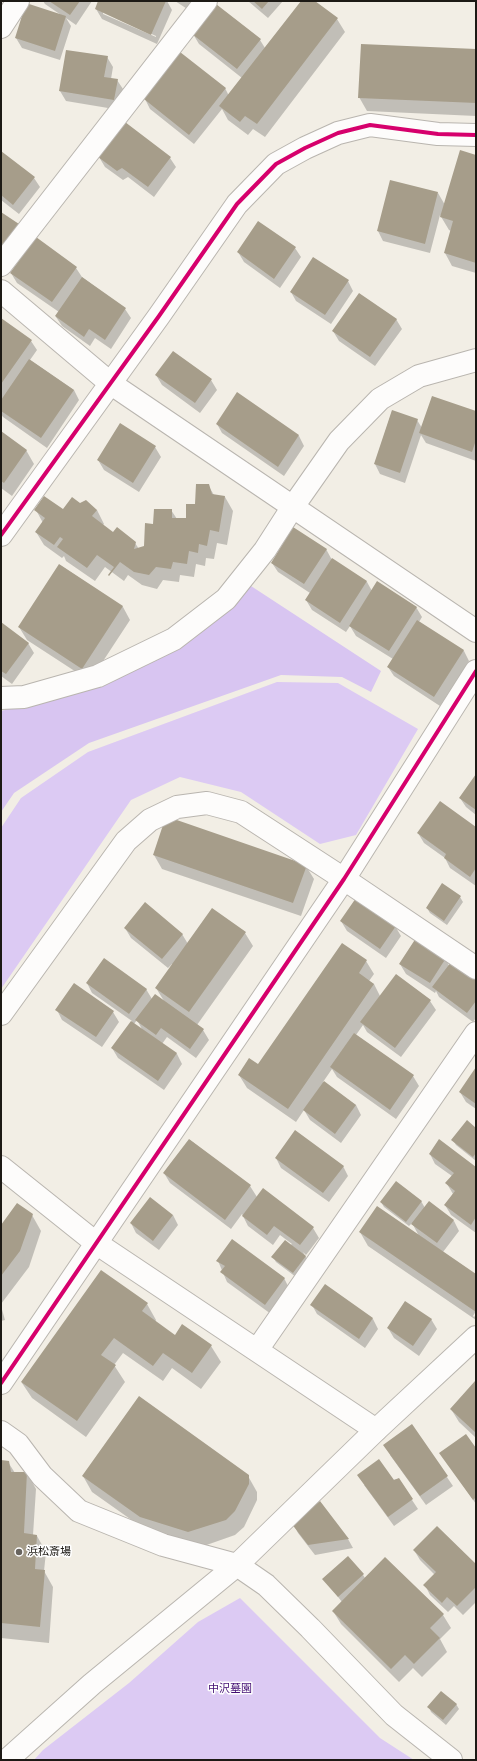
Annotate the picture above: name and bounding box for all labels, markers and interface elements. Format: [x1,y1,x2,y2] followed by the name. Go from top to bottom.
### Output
[27,1545,71,1559] place label: 浜松斎場
[14,1547,24,1557] marker: 浜松斎場
[208,1682,252,1696] park label: 中沢墓園

